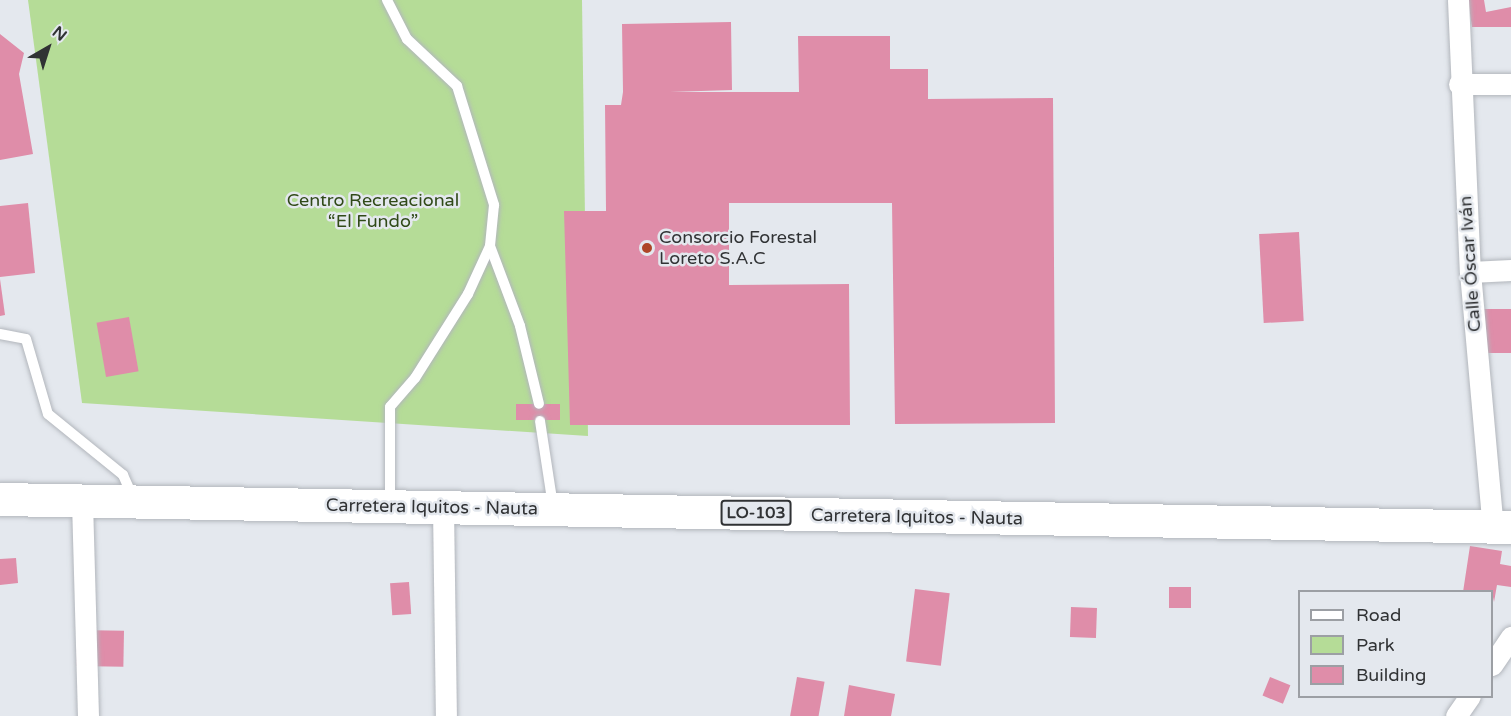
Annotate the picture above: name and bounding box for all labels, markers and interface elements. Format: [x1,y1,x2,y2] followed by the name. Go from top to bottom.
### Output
[18,18,78,78] north arrow
[48,22,71,46] text: N
[287,190,459,232] park label: Centro Recreacional “El Fundo”
[1454,195,1486,333] street label: Calle Óscar Iván
[659,227,817,270] place label: Consorcio Forestal Loreto S.A.C
[640,241,654,255] marker: Consorcio Forestal Loreto S.A.C
[326,494,538,520] street label: Carretera Iquitos - Nauta
[720,500,792,526] road number: LO-103
[811,504,1023,530] street label: Carretera Iquitos - Nauta
[1298,590,1493,698] legend
[1356,604,1401,626] text: Road
[1356,634,1394,656] text: Park
[1356,664,1426,686] text: Building

